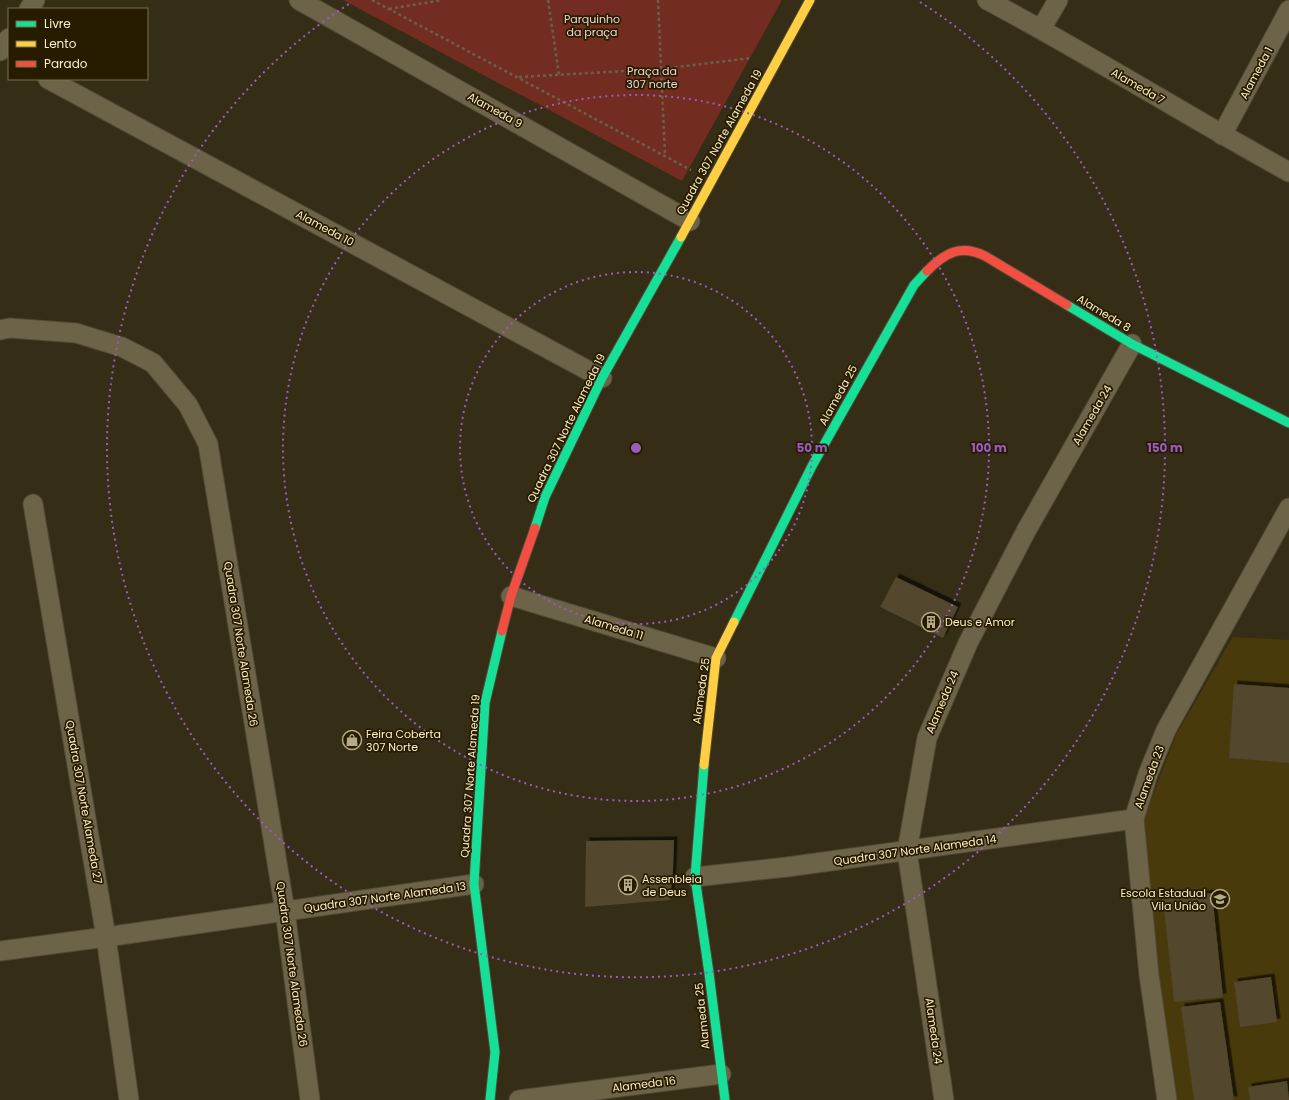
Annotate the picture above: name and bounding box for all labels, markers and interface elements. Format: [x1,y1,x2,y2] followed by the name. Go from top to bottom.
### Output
[8,8,148,80] legend
[564,11,620,40] park label: Parquinho da praça
[44,15,71,32] text: Livre
[44,35,77,52] text: Lento
[1236,44,1276,102] street label: Alameda 1
[44,55,88,72] text: Parado
[626,63,678,92] park label: Praça da 307 norte
[1108,64,1168,108] street label: Alameda 7
[672,66,766,218] street label: Quadra 307 Norte Alameda 19
[465,88,525,132] street label: Alameda 9
[293,206,357,250] street label: Alameda 10
[1074,291,1134,335] street label: Alameda 8
[523,351,609,505] street label: Quadra 307 Norte Alameda 19
[815,362,861,428] street label: Alameda 25
[1068,382,1116,448] street label: Alameda 24
[797,439,828,456] text: 50 m
[971,439,1007,456] text: 100 m
[1147,439,1183,456] text: 150 m
[629,441,643,455] centre of rings
[220,560,262,728] street label: Quadra 307 Norte Alameda 26
[583,610,645,644] street label: Alameda 11
[920,611,942,633] building icon: Deus e Amor
[945,614,1015,630] place label: Deus e Amor
[688,657,714,725] street label: Alameda 25
[922,668,962,736] street label: Alameda 24
[456,694,484,858] street label: Quadra 307 Norte Alameda 19
[62,719,106,885] street label: Quadra 307 Norte Alameda 27
[366,726,441,755] place label: Feira Coberta 307 Norte
[341,729,363,751] shop icon: Feira Coberta 307 Norte
[1130,743,1168,811] street label: Alameda 23
[833,831,997,869] street label: Quadra 307 Norte Alameda 14
[642,871,702,900] place label: Assenbleia de Deus
[617,874,639,896] building icon: Assenbleia de Deus
[303,878,467,916] street label: Quadra 307 Norte Alameda 13
[272,880,312,1048] street label: Quadra 307 Norte Alameda 26
[1120,885,1206,914] place label: Escola Estadual Vila União
[1209,888,1231,910] school or university icon: Escola Estadual Vila União
[691,982,713,1050] street label: Alameda 25
[921,997,947,1065] street label: Alameda 24
[611,1072,677,1096] street label: Alameda 16

